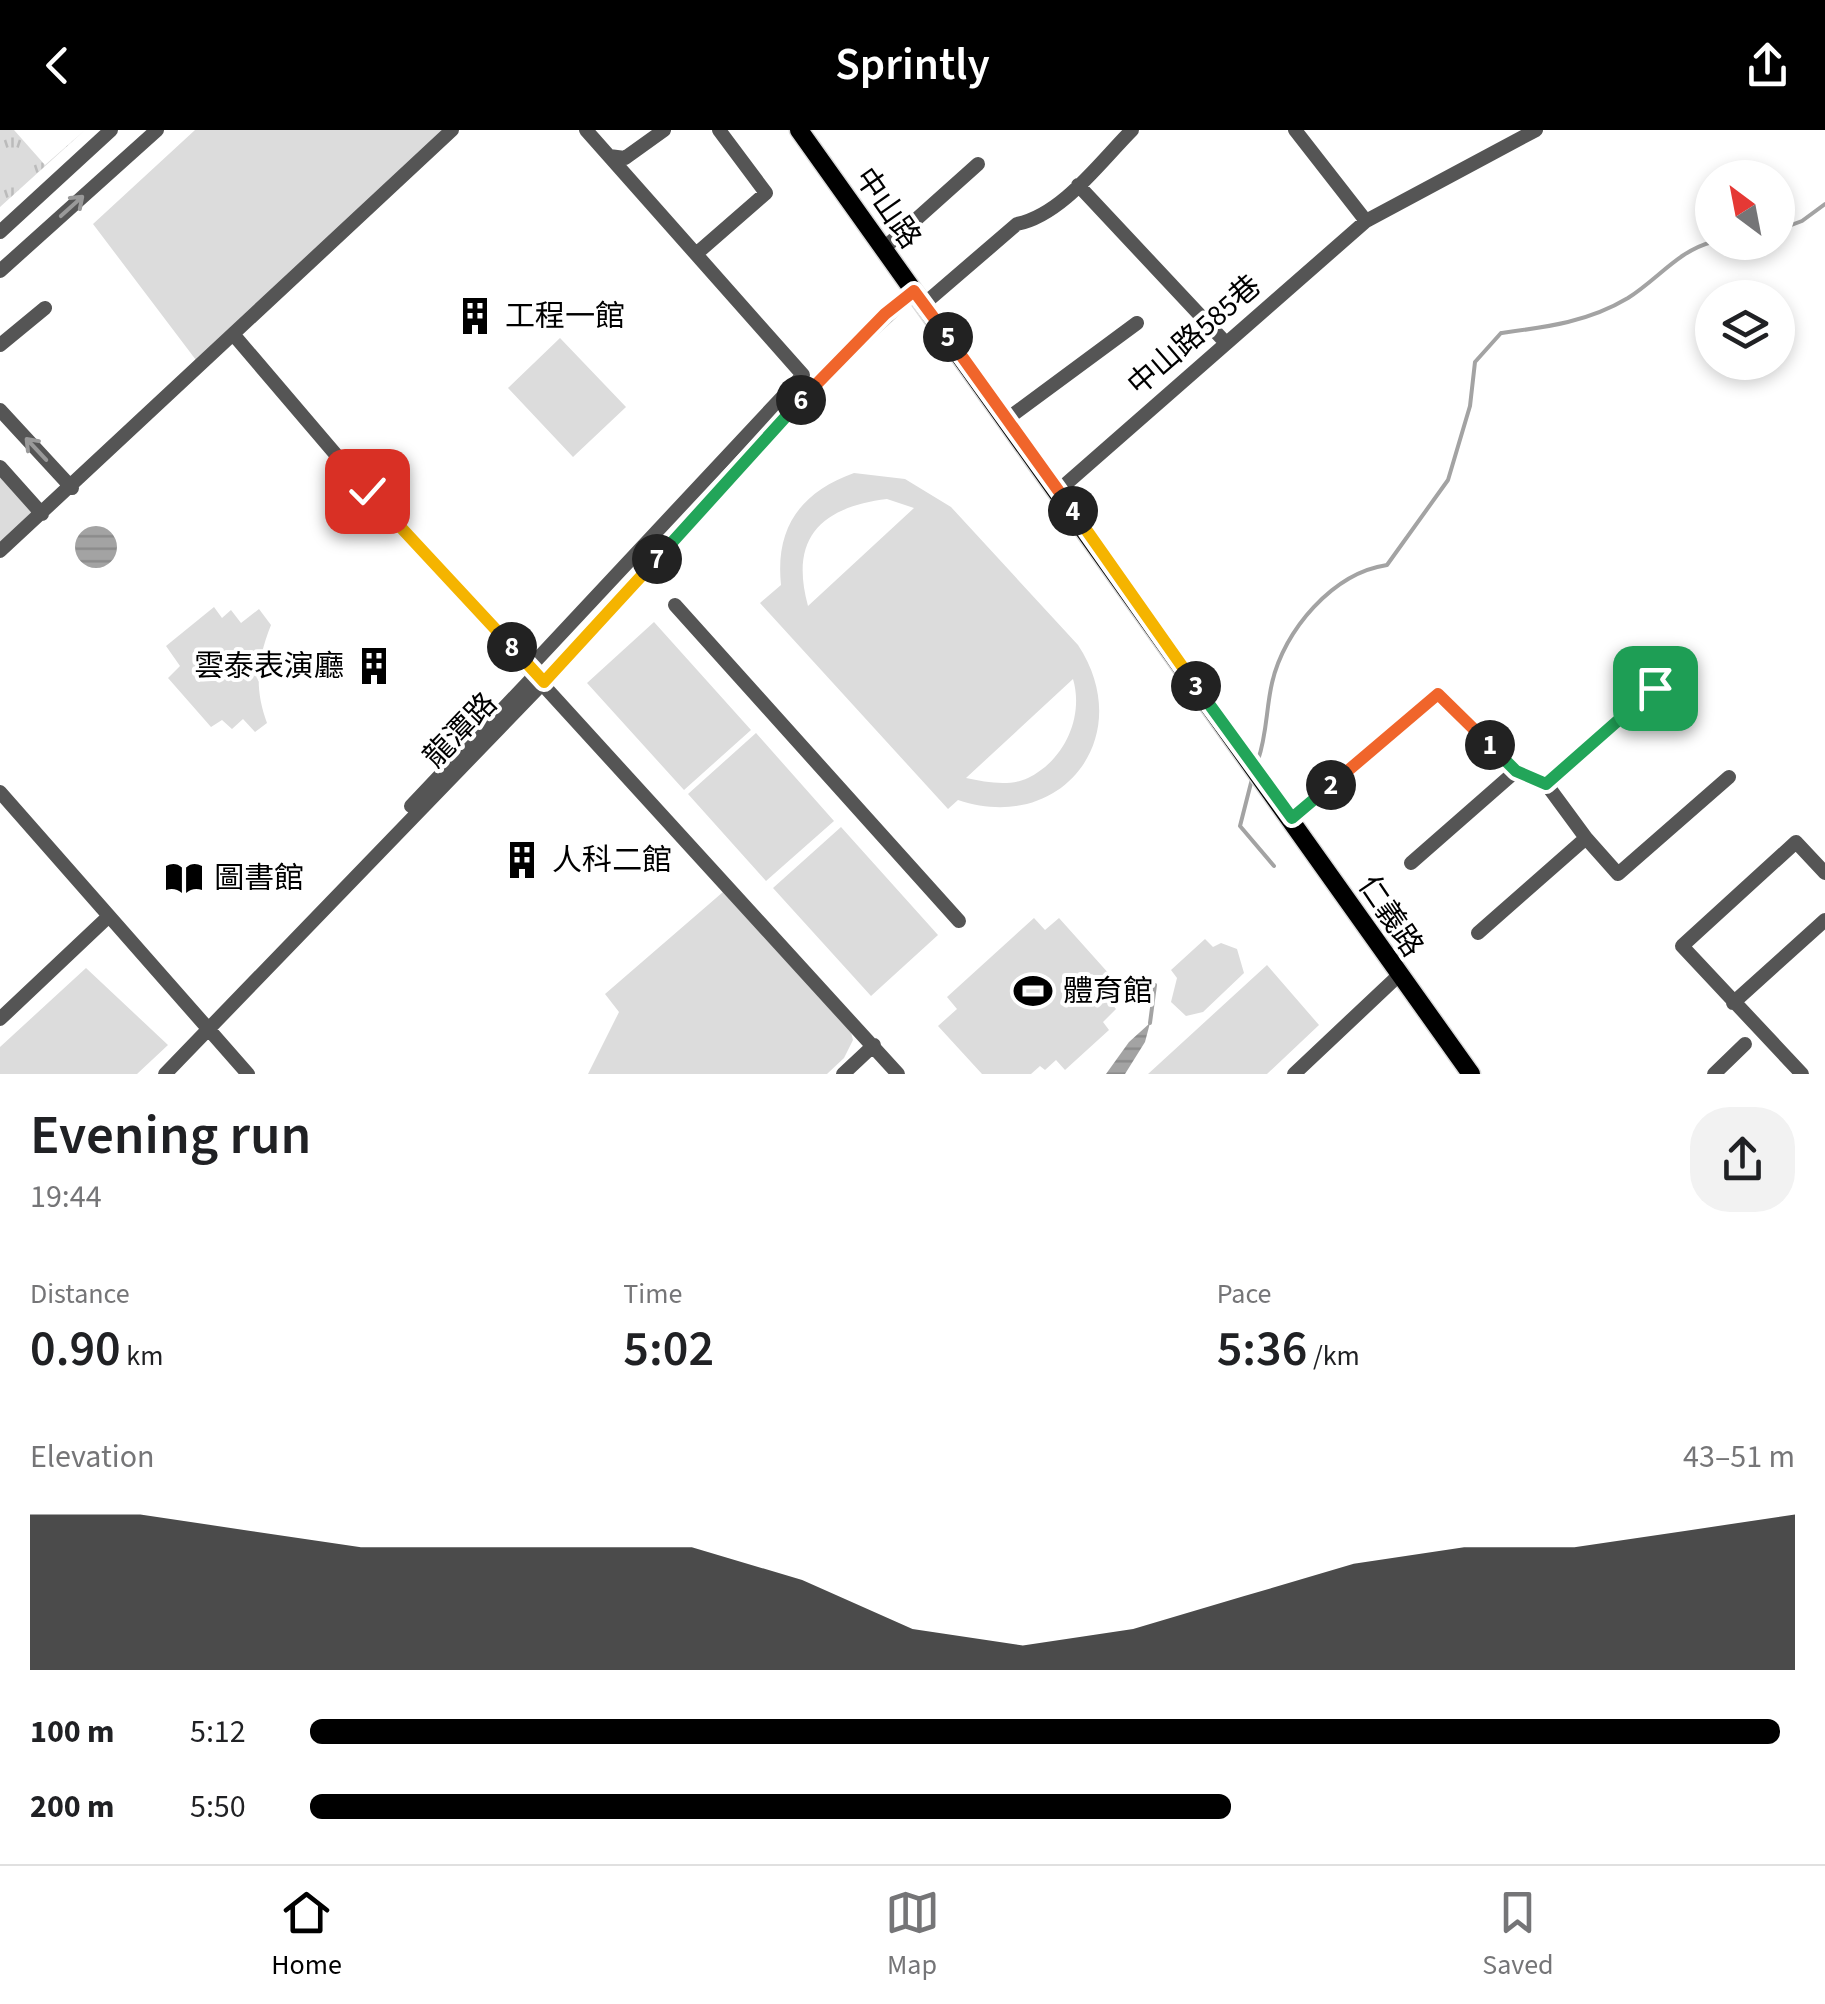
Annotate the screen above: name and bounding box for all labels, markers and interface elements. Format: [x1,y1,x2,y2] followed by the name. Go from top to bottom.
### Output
[835,33,990,97] text: Sprintly
[30,38,85,93] icon: back
[1740,38,1795,93] icon: share
[844,159,931,257] street label: 中山路
[1695,160,1795,260] north arrow
[1695,160,1795,380] map controls
[59,195,84,218] one-way arrow
[1118,265,1271,406] street label: 中山路585巷
[1695,280,1795,380] button: layers
[454,295,496,337] building icon: 工程一館
[505,295,625,338] place label: 工程一館
[923,312,973,362] pin: 5
[941,317,955,357] text: 5
[776,375,826,425] pin: 6
[794,380,808,420] text: 6
[25,437,48,462] one-way arrow
[325,449,410,534] pin
[340,464,395,519] icon: check
[1048,486,1098,536] pin: 4
[1066,491,1080,531] text: 4
[632,534,682,584] pin: 7
[650,539,664,579] text: 7
[487,622,537,672] pin: 8
[505,627,519,667] text: 8
[194,645,344,688] place label: 雲泰表演廳
[353,645,395,687] building icon: 雲泰表演廳
[1613,646,1698,731] pin
[1171,661,1221,711] pin: 3
[1628,661,1683,716] icon: arrive
[1189,666,1203,706] text: 3
[414,683,507,778] street label: 龍潭路
[1465,720,1515,770] pin: 1
[1483,725,1497,765] text: 1
[1306,760,1356,810] pin: 2
[1324,765,1338,805] text: 2
[501,839,543,881] building icon: 人科二館
[552,839,672,882] place label: 人科二館
[163,857,205,899] library icon: 圖書館
[214,857,304,900] place label: 圖書館
[1348,867,1434,966] street label: 仁義路
[1012,970,1054,1012] sports icon: 體育館
[1063,970,1153,1013] place label: 體育館
[30,1097,311,1175] text: Evening run
[1690,1107,1795,1212] button: share
[30,1174,102,1220] text: 19:44
[30,1274,130,1314] text: Distance
[623,1274,682,1314] text: Time
[1217,1274,1272,1314] text: Pace
[30,1314,121,1385] text: 0.90
[623,1314,714,1385] text: 5:02
[1217,1314,1307,1385] text: 5:36
[121,1336,163,1376] text: km
[1307,1336,1360,1376] text: /km
[30,1434,155,1480] text: Elevation
[1683,1434,1795,1480] text: 43–51 m
[30,1709,115,1755] text: 100 m
[190,1709,246,1755] text: 5:12
[30,1784,115,1830] text: 200 m
[190,1784,246,1830] text: 5:50
[271,1885,342,1985] tab: Home
[885,1885,940,1985] tab: Map
[1482,1885,1554,1985] tab: Saved

